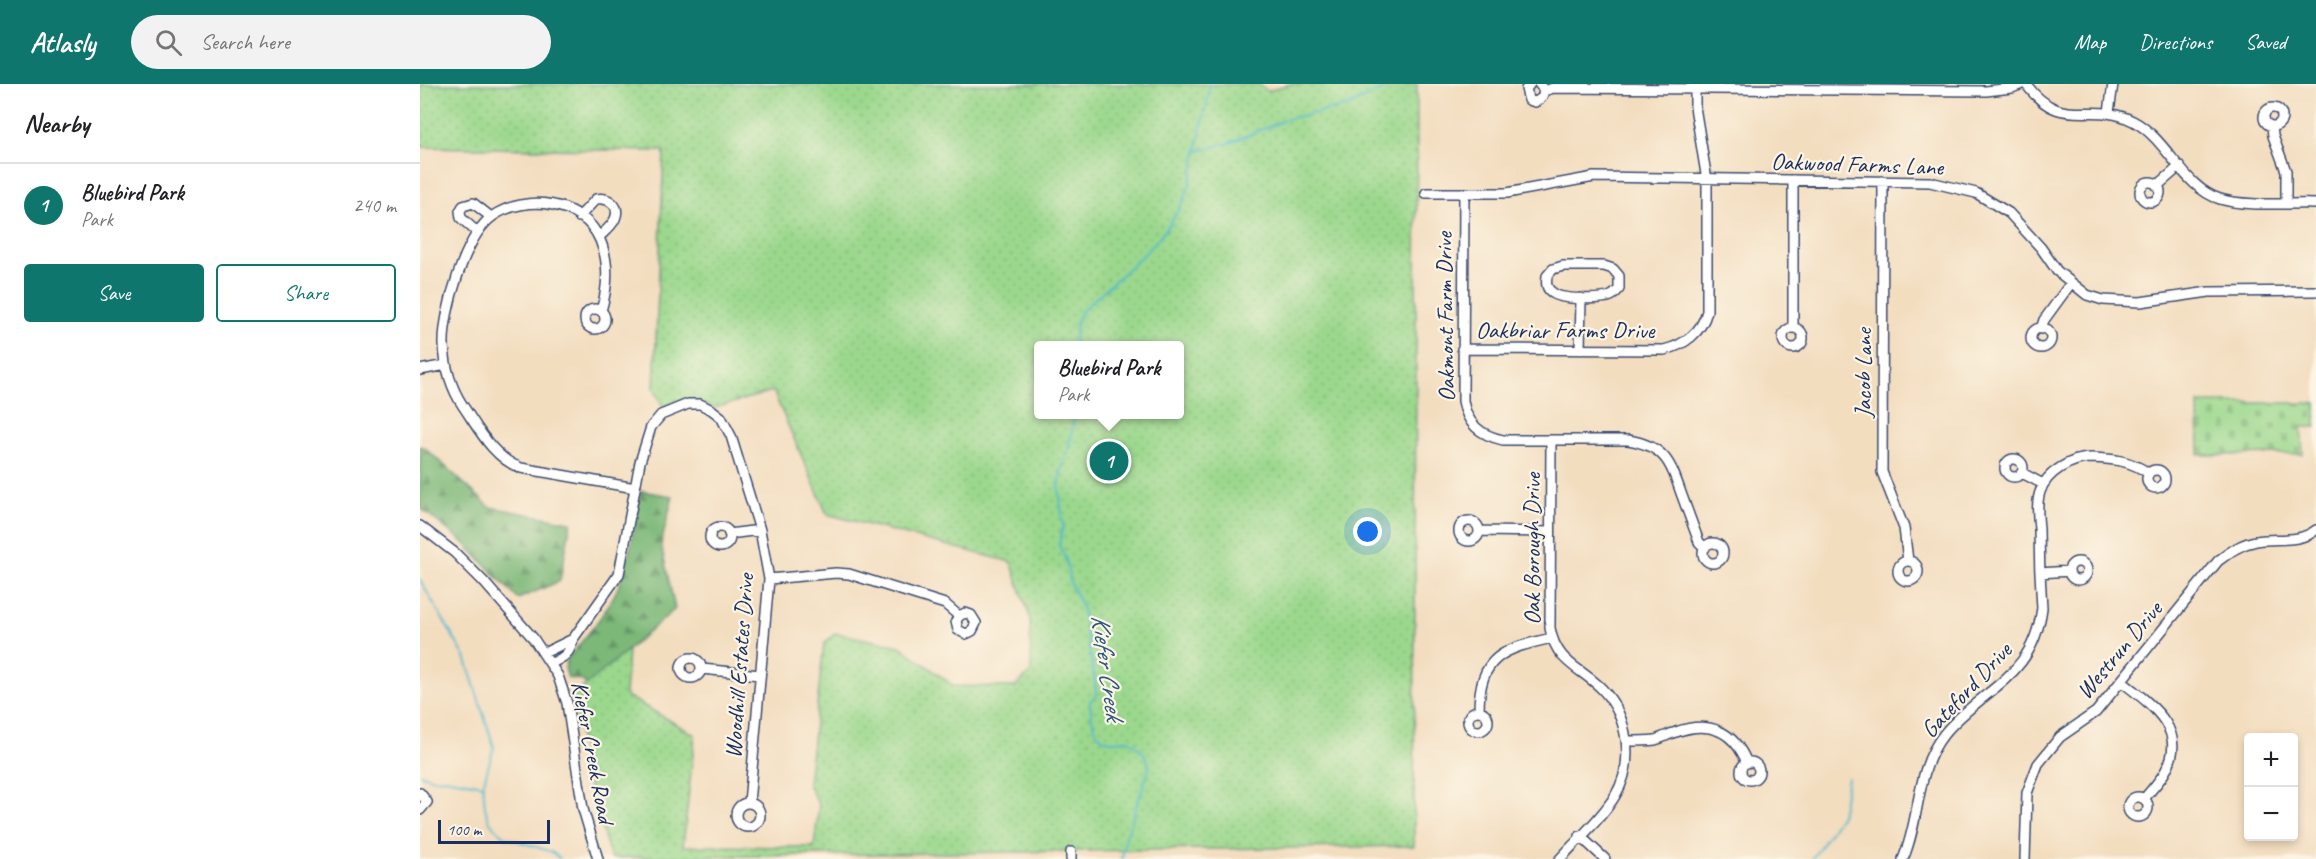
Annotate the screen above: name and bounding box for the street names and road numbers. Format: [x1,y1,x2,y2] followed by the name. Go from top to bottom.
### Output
[1770,146,1946,182] street label: Oakwood Farms Lane
[1428,230,1461,402] street label: Oakmont Farm Drive
[1476,315,1656,345] street label: Oakbriar Farms Drive
[1848,326,1878,419] street label: Jacob Lane
[1517,471,1547,625] street label: Oak Borough Drive
[718,571,761,759] street label: Woodhill Estates Drive
[2069,593,2170,705] street label: Westrun Drive
[1914,634,2019,744] street label: Gateford Drive
[565,678,622,829] street label: Kiefer Creek Road

